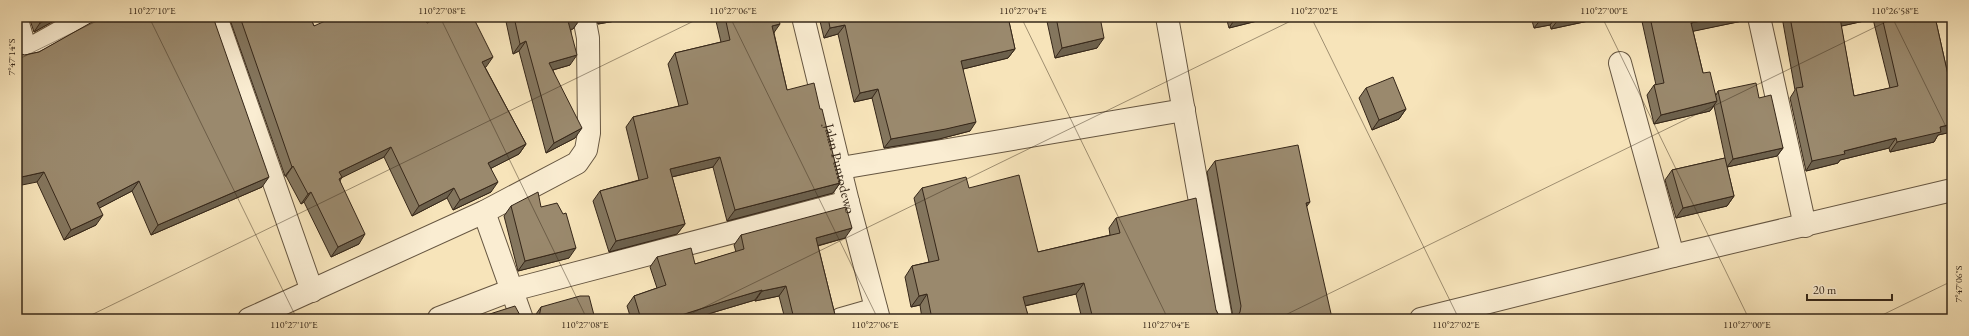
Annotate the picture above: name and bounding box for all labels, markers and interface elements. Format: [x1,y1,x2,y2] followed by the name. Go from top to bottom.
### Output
[128,4,176,17] text: 110°27'10"E
[418,4,466,17] text: 110°27'08"E
[709,4,757,17] text: 110°27'06"E
[999,4,1047,17] text: 110°27'04"E
[1290,4,1338,17] text: 110°27'02"E
[1580,4,1628,17] text: 110°27'00"E
[1871,4,1919,17] text: 110°26'58"E
[5,38,18,75] text: 7°47'14"S
[820,121,860,216] street label: Jalan Puntodewo
[1952,265,1965,302] text: 7°47'06"S
[1807,276,1892,302] scale bar
[1813,282,1837,298] text: 20 m
[270,318,318,331] text: 110°27'10"E
[561,318,609,331] text: 110°27'08"E
[851,318,899,331] text: 110°27'06"E
[1142,318,1190,331] text: 110°27'04"E
[1432,318,1480,331] text: 110°27'02"E
[1723,318,1771,331] text: 110°27'00"E

